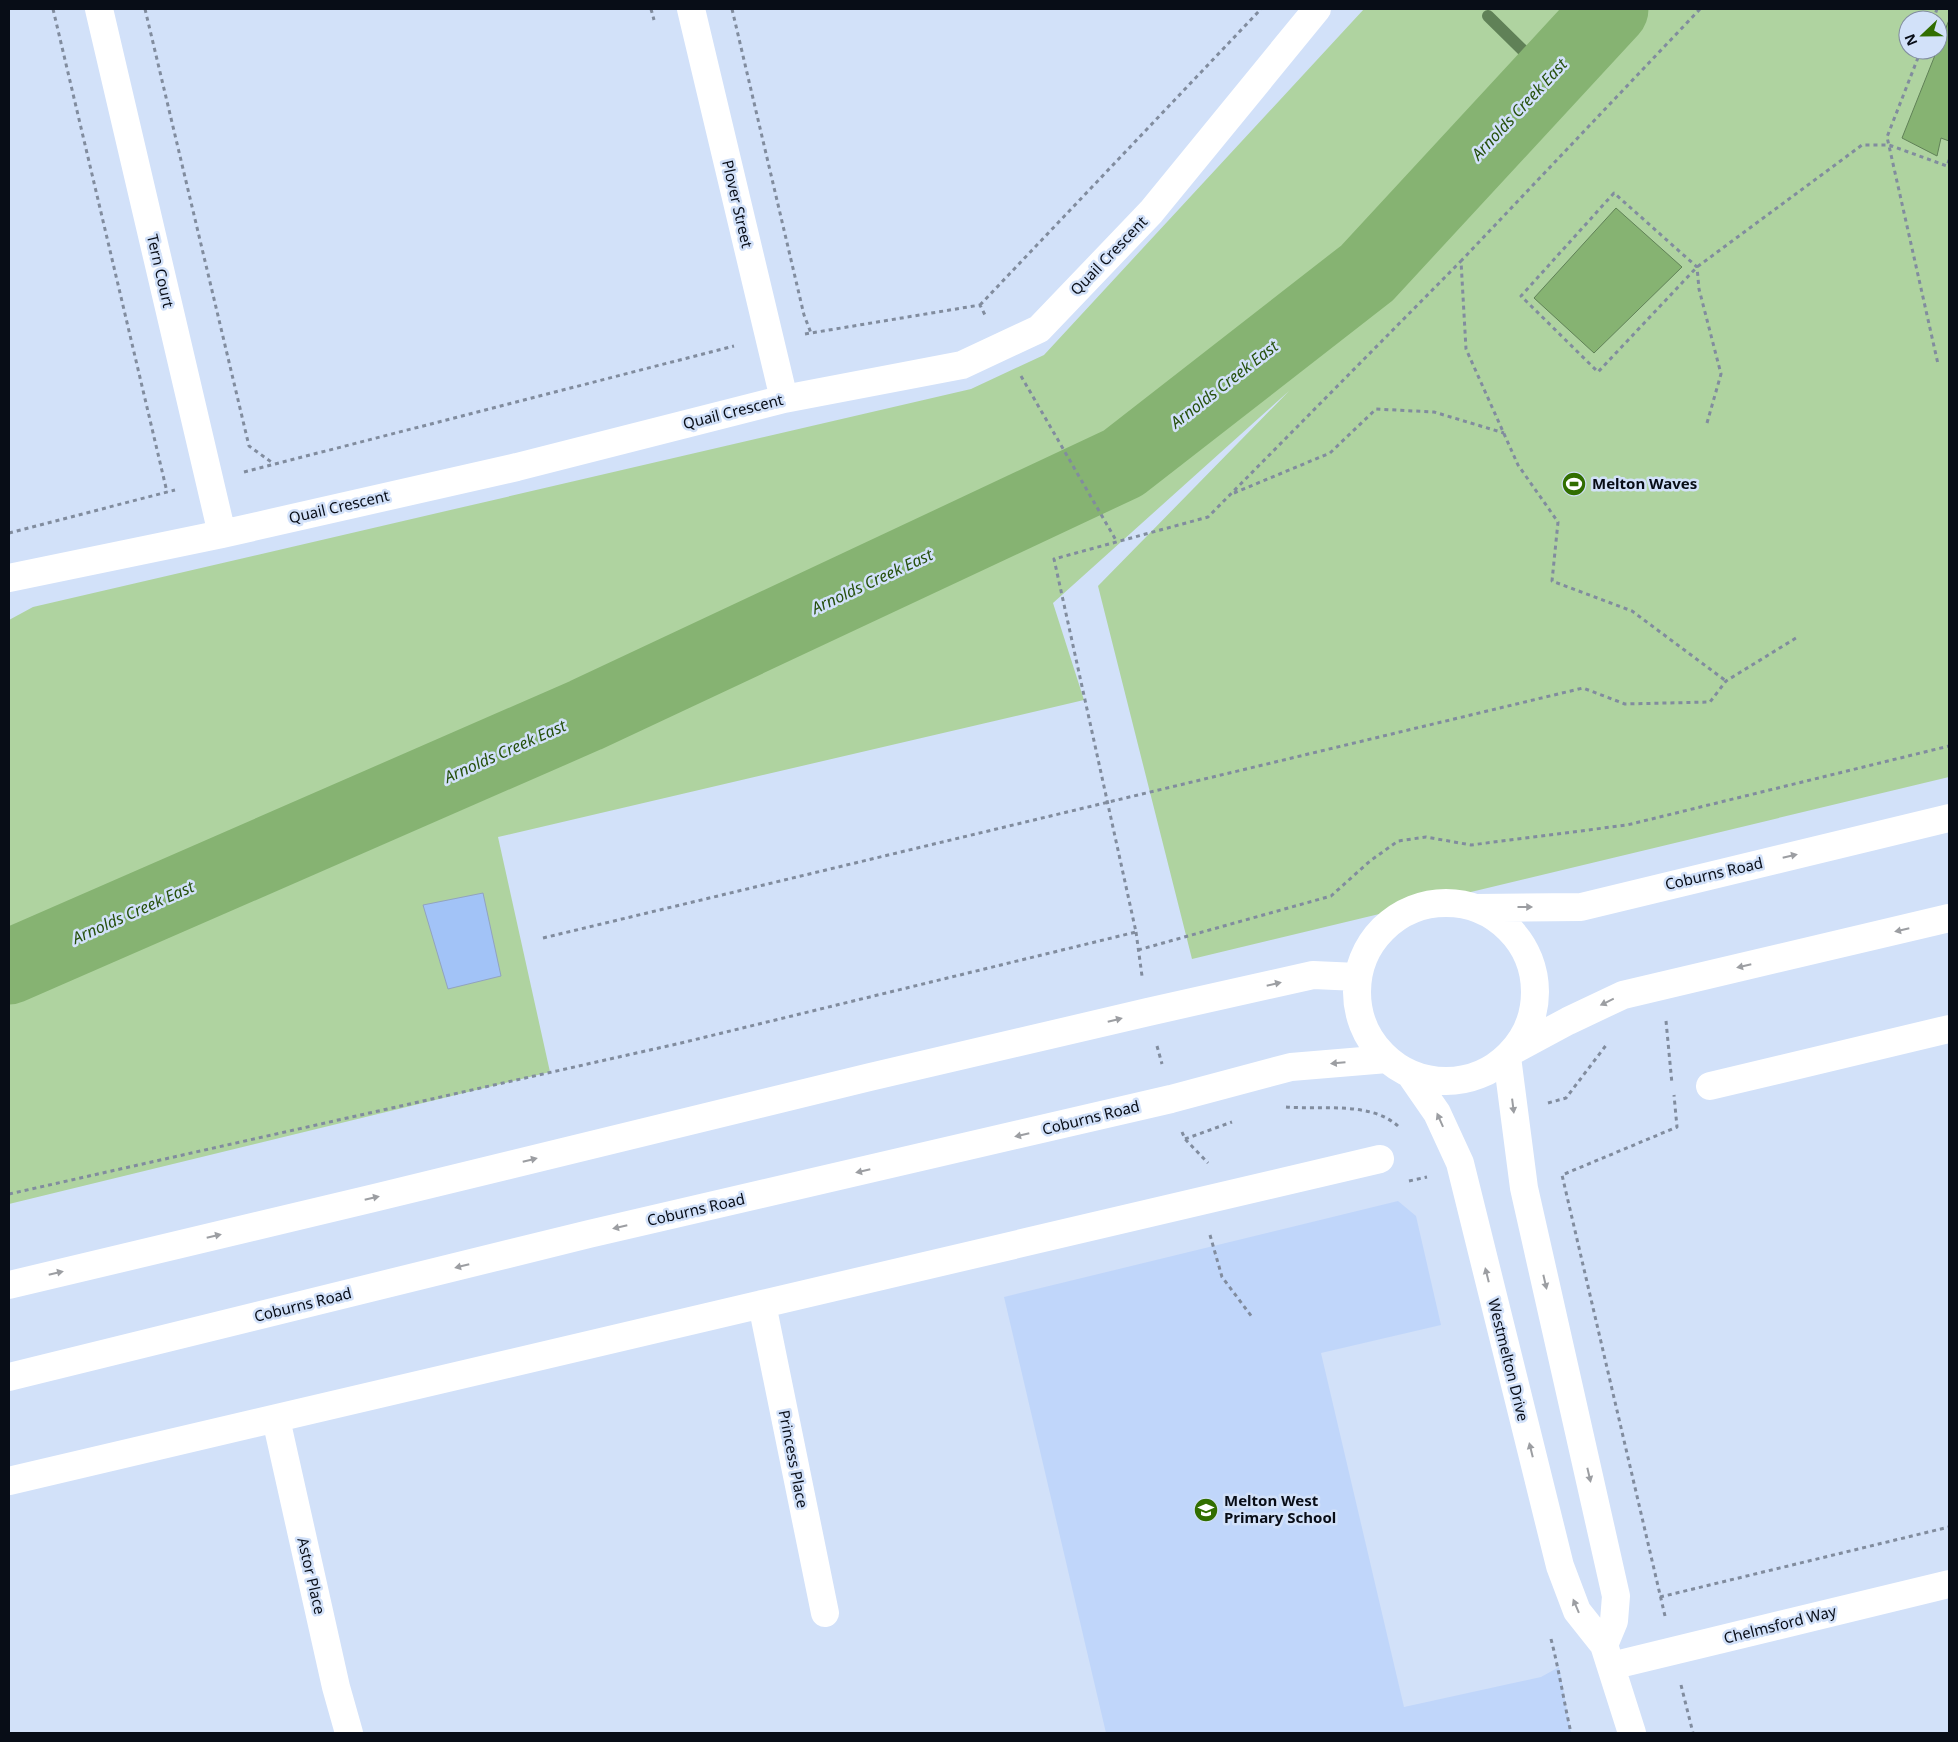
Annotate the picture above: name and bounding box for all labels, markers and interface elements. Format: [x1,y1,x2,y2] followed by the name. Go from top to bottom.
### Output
[1898,10,1948,60] north arrow
[1900,31,1921,49] text: N
[1466,53,1572,165] water label: Arnolds Creek East
[718,158,758,250] street label: Plover Street
[1066,211,1151,299] street label: Quail Crescent
[143,232,179,310] street label: Tern Court
[1165,335,1283,434] water label: Arnolds Creek East
[681,389,785,433] street label: Quail Crescent
[1561,471,1587,497] sports icon: Melton Waves
[1592,473,1697,493] place label: Melton Waves
[287,485,391,527] street label: Quail Crescent
[807,543,937,619] water label: Arnolds Creek East
[440,714,570,788] water label: Arnolds Creek East
[1663,852,1765,894] street label: Coburns Road
[1783,852,1798,860] one-way arrow
[68,875,198,949] water label: Arnolds Creek East
[1517,903,1533,911] one-way arrow
[1894,926,1909,934] one-way arrow
[1736,962,1751,970] one-way arrow
[1266,980,1281,988] one-way arrow
[1600,998,1614,1006] one-way arrow
[1108,1016,1123,1024] one-way arrow
[1330,1059,1346,1067] one-way arrow
[1040,1095,1142,1139] street label: Coburns Road
[1509,1098,1517,1114] one-way arrow
[1436,1113,1444,1127] one-way arrow
[1014,1131,1029,1139] one-way arrow
[523,1156,538,1164] one-way arrow
[856,1167,871,1175] one-way arrow
[645,1188,747,1230] street label: Coburns Road
[365,1194,380,1202] one-way arrow
[612,1223,627,1231] one-way arrow
[207,1232,222,1240] one-way arrow
[454,1262,469,1270] one-way arrow
[1483,1268,1491,1283] one-way arrow
[49,1269,64,1277] one-way arrow
[1541,1275,1549,1290] one-way arrow
[252,1282,354,1326] street label: Coburns Road
[1484,1296,1534,1423] street label: Westmelton Drive
[775,1408,813,1509] street label: Princess Place
[1527,1442,1535,1457] one-way arrow
[1585,1468,1593,1483] one-way arrow
[1224,1490,1336,1527] place label: Melton West Primary School
[1193,1497,1219,1523] school or university icon: Melton West Primary School
[293,1535,331,1616] street label: Astor Place
[1571,1599,1579,1613] one-way arrow
[1721,1600,1838,1648] street label: Chelmsford Way

